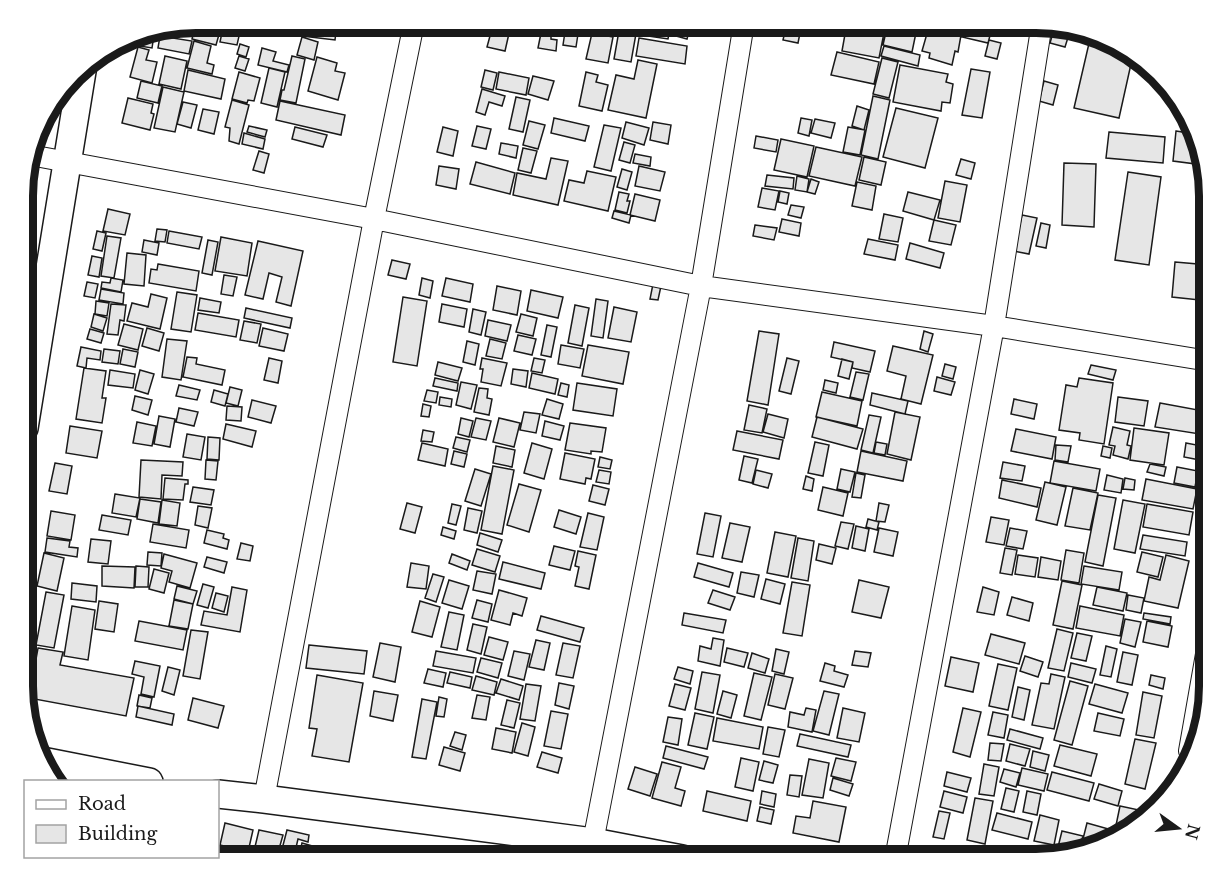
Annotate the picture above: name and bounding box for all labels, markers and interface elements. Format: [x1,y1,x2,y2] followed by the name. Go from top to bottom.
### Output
[24,780,219,858] legend
[78,793,126,815] text: Road
[1148,798,1208,858] north arrow
[1181,822,1204,842] text: N
[78,823,157,845] text: Building

